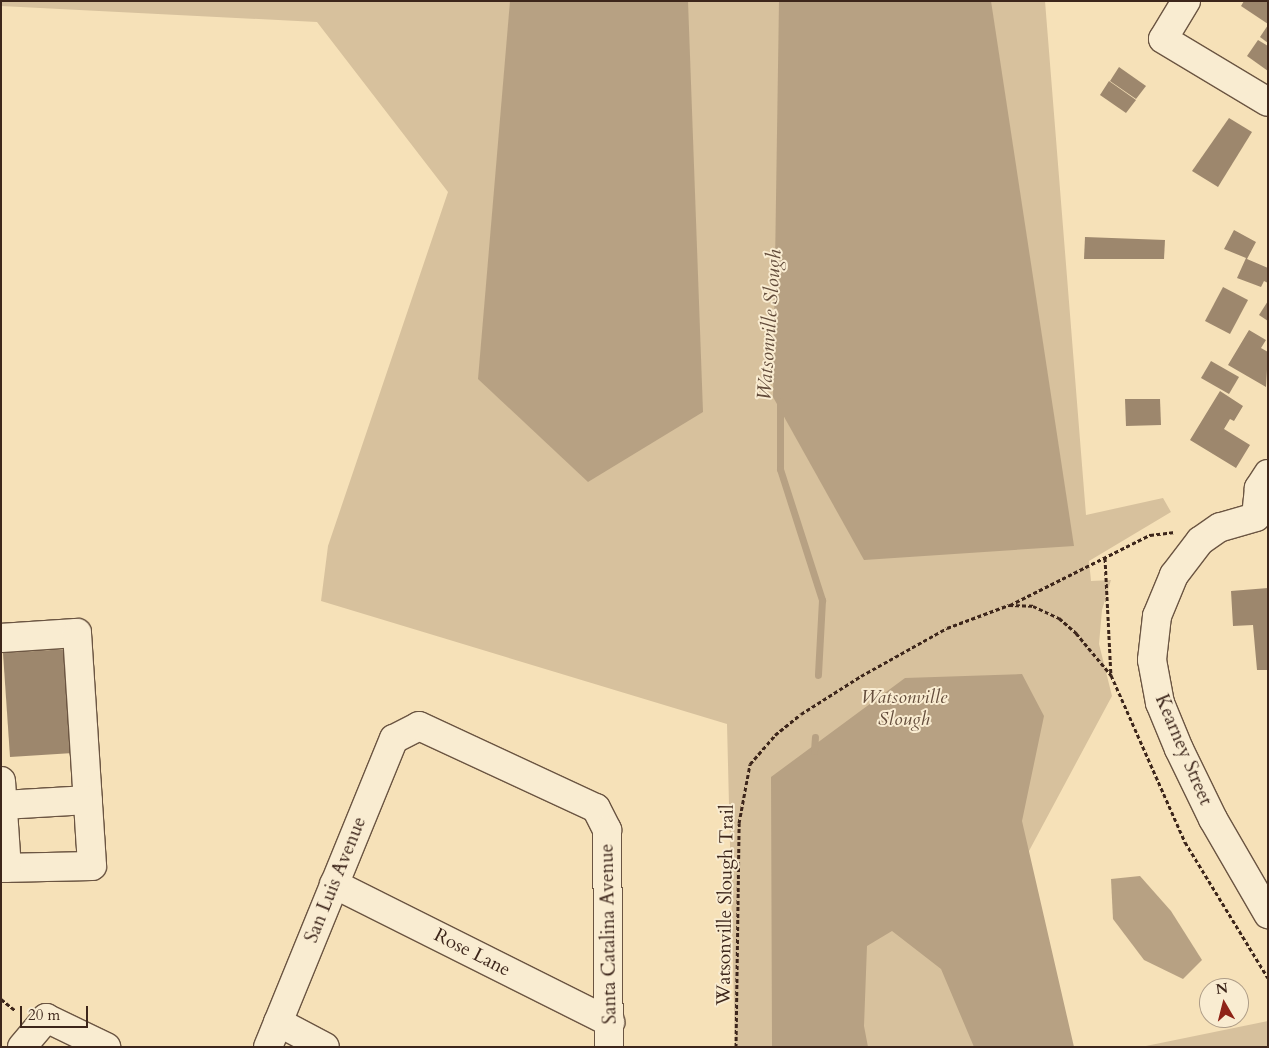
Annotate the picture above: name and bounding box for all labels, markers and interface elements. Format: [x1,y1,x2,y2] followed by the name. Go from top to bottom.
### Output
[752,249,786,401] water label: Watsonville Slough
[861,687,947,731] park label: Watsonville Slough
[1149,691,1217,809] street label: Kearney Street
[713,804,739,1006] street label: Watsonville Slough Trail
[300,814,372,946] street label: San Luis Avenue
[596,843,622,1025] street label: Santa Catalina Avenue
[430,924,514,982] street label: Rose Lane
[1199,978,1249,1028] north arrow
[1215,978,1229,999] text: N
[22,996,90,1028] scale bar
[28,1005,60,1025] text: 20 m

